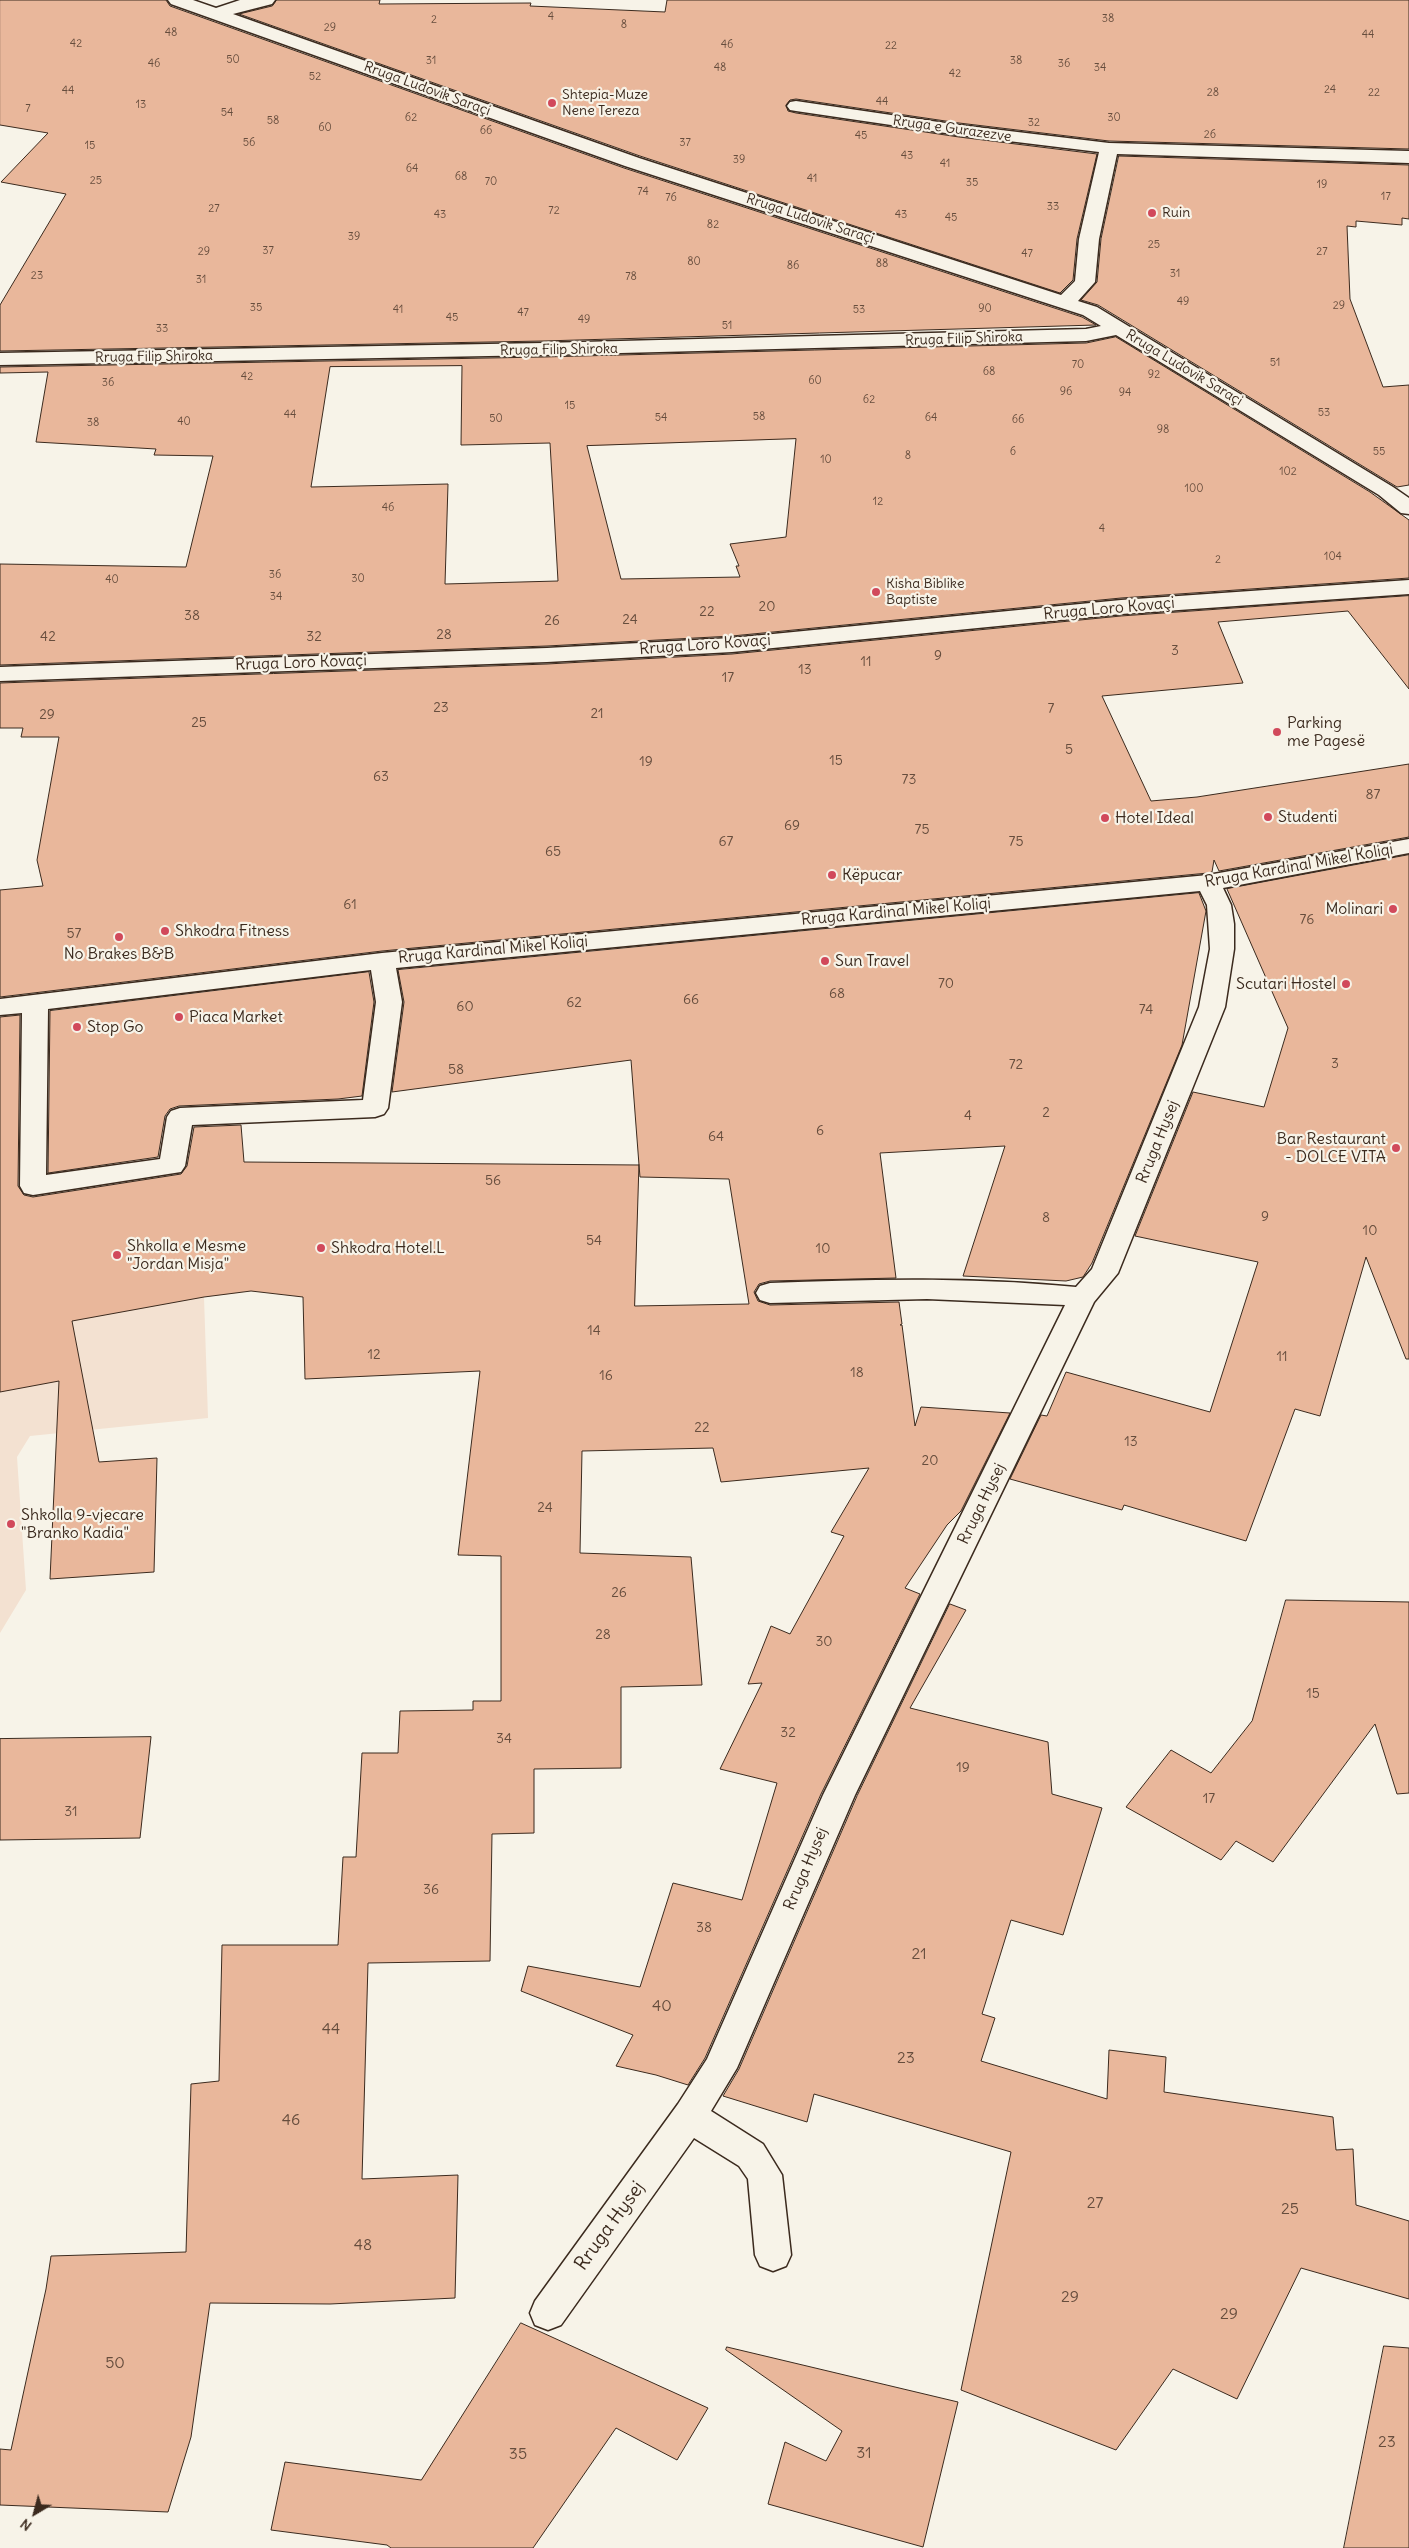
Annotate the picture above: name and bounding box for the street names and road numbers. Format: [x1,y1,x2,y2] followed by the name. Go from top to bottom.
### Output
[361,58,493,120] street label: Rruga Ludovik Saraçi
[892,112,1012,146] street label: Rruga e Gurazezve
[744,190,876,248] street label: Rruga Ludovik Saraçi
[1122,326,1246,410] street label: Rruga Ludovik Saraçi
[905,329,1023,349] street label: Rruga Filip Shiroka
[500,341,618,359] street label: Rruga Filip Shiroka
[95,348,213,366] street label: Rruga Filip Shiroka
[1043,594,1175,624] street label: Rruga Loro Kovaçi
[639,631,771,659] street label: Rruga Loro Kovaçi
[235,651,367,675] street label: Rruga Loro Kovaçi
[1203,840,1395,892] street label: Rruga Kardinal Mikel Koliqi
[800,894,992,930] street label: Rruga Kardinal Mikel Koliqi
[397,932,589,968] street label: Rruga Kardinal Mikel Koliqi
[1133,1098,1183,1186] street label: Rruga Hysej
[954,1460,1010,1548] street label: Rruga Hysej
[780,1825,832,1913] street label: Rruga Hysej
[570,2177,650,2275] street label: Rruga Hysej

